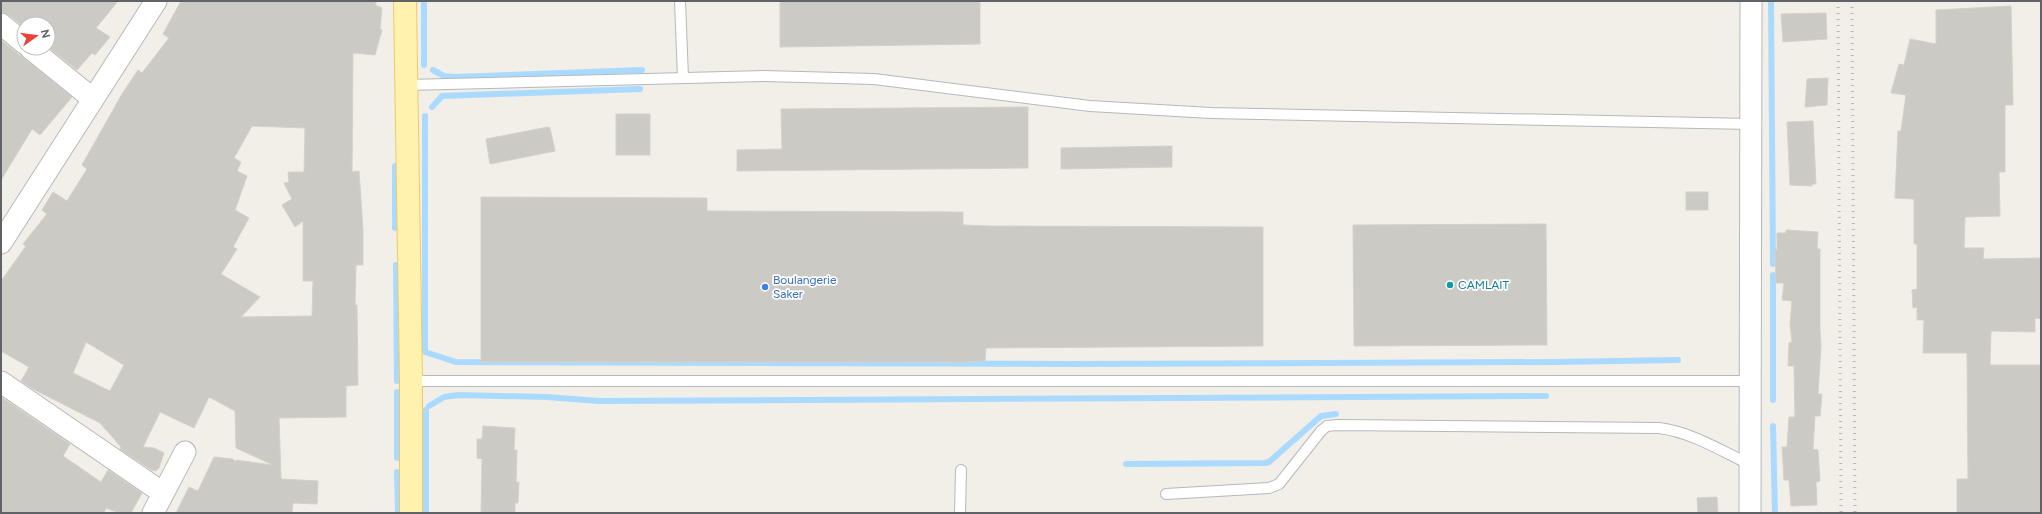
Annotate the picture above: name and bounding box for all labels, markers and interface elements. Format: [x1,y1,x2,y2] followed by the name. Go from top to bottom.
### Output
[16,16,56,56] north arrow
[38,28,53,39] text: N
[773,273,837,301] place label: Boulangerie Saker
[1458,278,1510,292] place label: CAMLAIT
[1445,280,1455,290] marker: CAMLAIT
[760,282,770,292] marker: Boulangerie Saker

